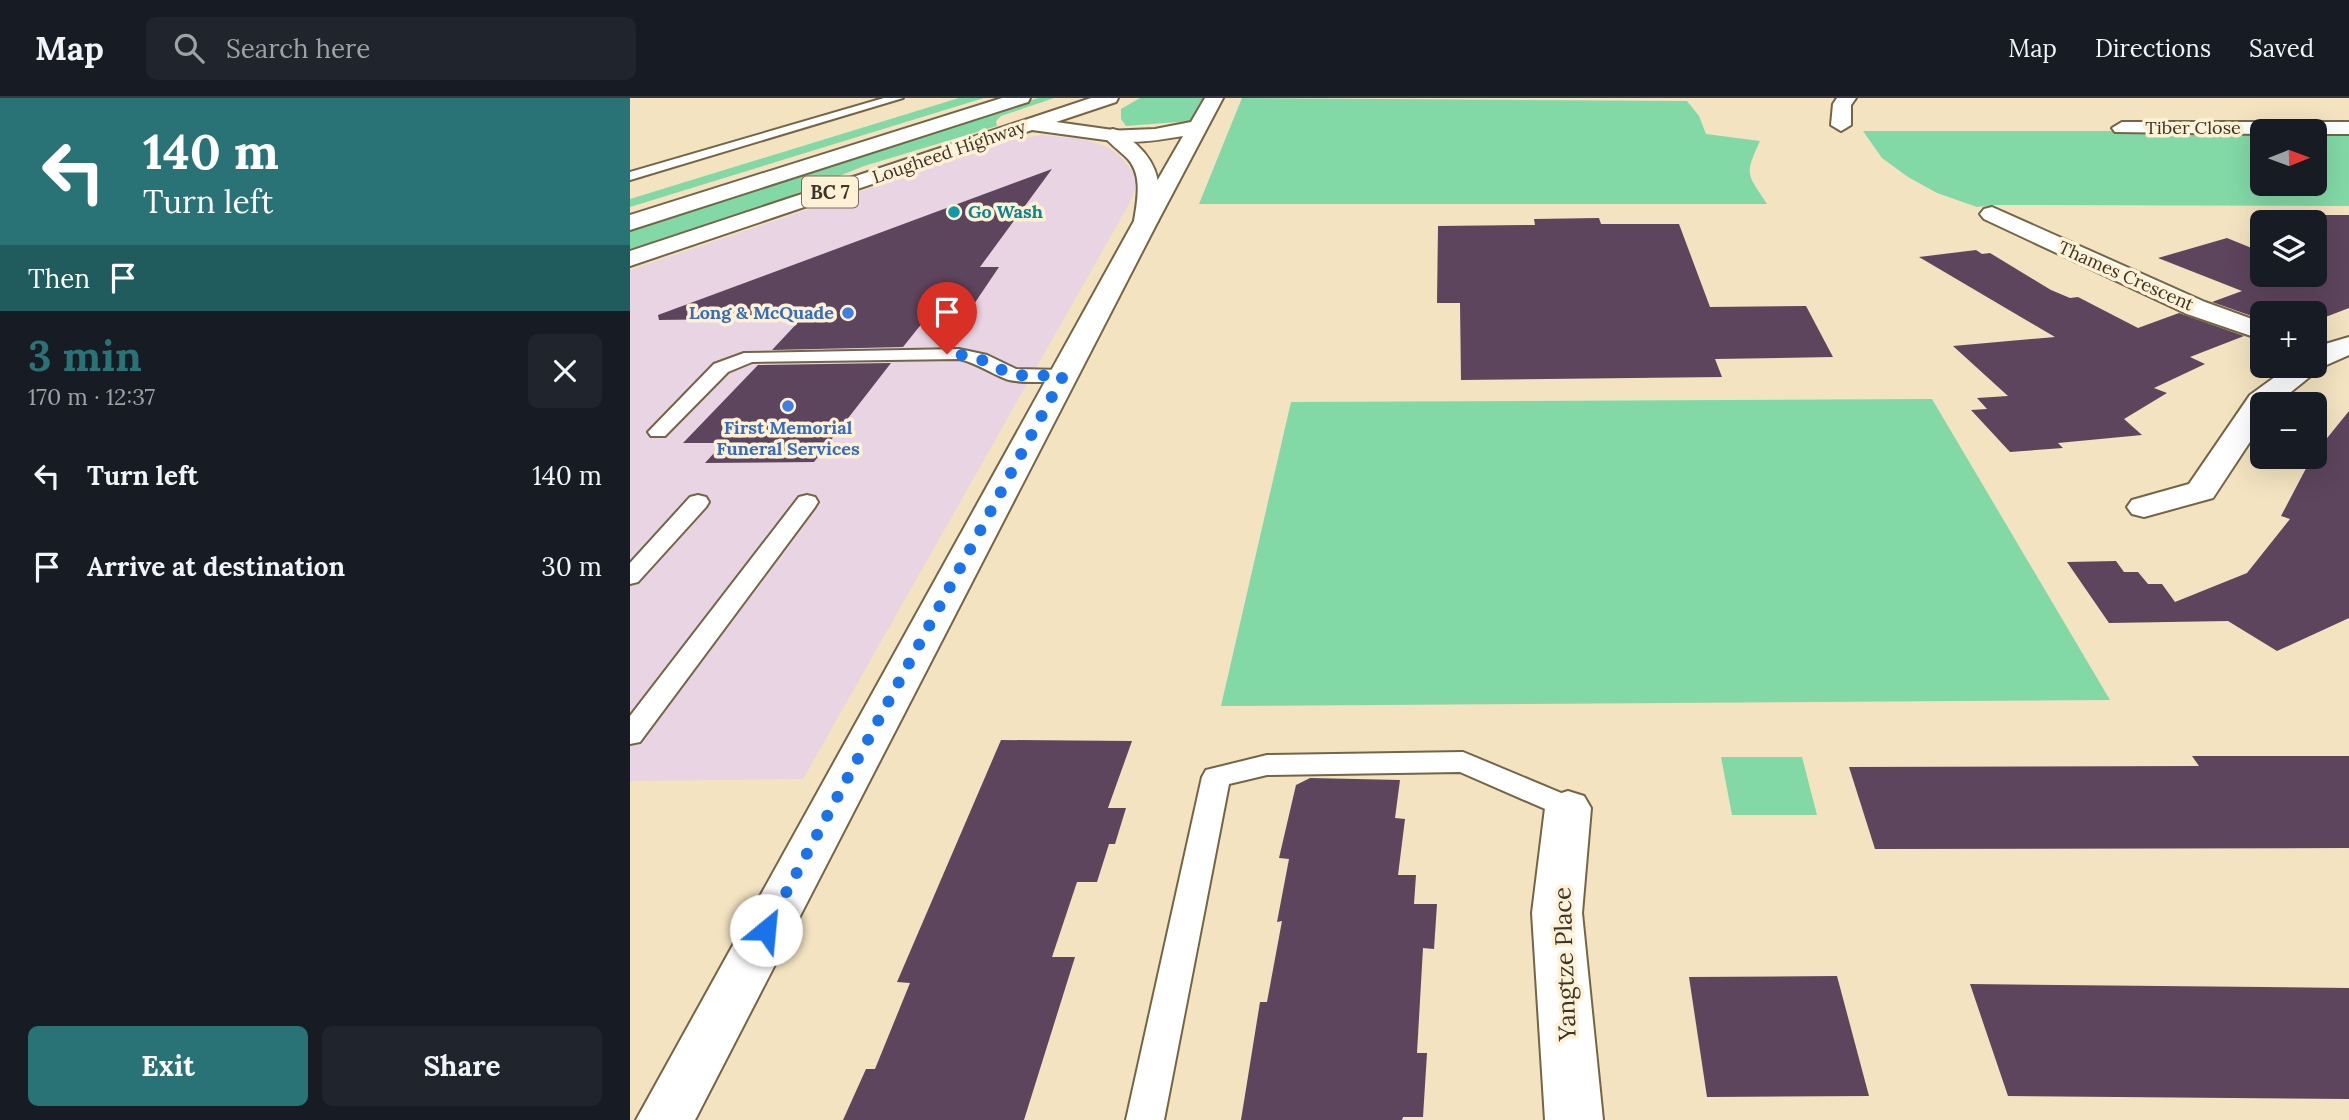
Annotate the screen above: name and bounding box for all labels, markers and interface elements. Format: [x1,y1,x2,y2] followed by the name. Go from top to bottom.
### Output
[146,17,636,80] search box
[35,27,104,69] text: Map
[170,29,208,67] icon: search
[226,32,370,65] text: Search here
[2008,33,2057,64] text: Map
[2095,33,2211,64] text: Directions
[2249,33,2314,64] text: Saved
[869,114,1029,189] street label: Lougheed Highway
[2145,116,2241,139] street label: Tiber Close
[2250,119,2328,196] north arrow
[2250,119,2327,469] map controls
[143,120,279,182] text: 140 m
[28,126,119,217] icon: left
[802,176,858,208] road number: BC 7
[143,181,273,222] text: Turn left
[968,200,1043,223] place label: Go Wash
[946,204,962,220] marker: Go Wash
[2250,210,2327,287] button: layers
[2055,235,2198,316] street label: Thames Crescent
[104,259,142,297] icon: arrive
[28,262,90,295] text: Then
[917,282,977,354] pin
[928,293,966,331] icon: arrive
[689,301,834,324] place label: Long & McQuade
[2250,301,2327,378] button: +
[840,305,856,321] marker: Long & McQuade
[28,329,142,383] text: 3 min
[528,334,602,408] button: close
[28,382,155,411] text: 170 m · 12:37
[2250,392,2327,469] button: −
[780,398,796,414] marker: First Memorial Funeral Services
[716,416,860,460] place label: First Memorial Funeral Services
[28,457,66,495] icon: left
[87,459,198,492] text: Turn left
[532,459,602,492] text: 140 m
[28,548,66,586] icon: arrive
[87,550,345,583] text: Arrive at destination
[541,550,602,583] text: 30 m
[1546,887,1583,1042] street label: Yangtze Place
[729,893,803,967] position arrow
[28,1026,308,1106] button: Exit
[322,1026,602,1106] button: Share

